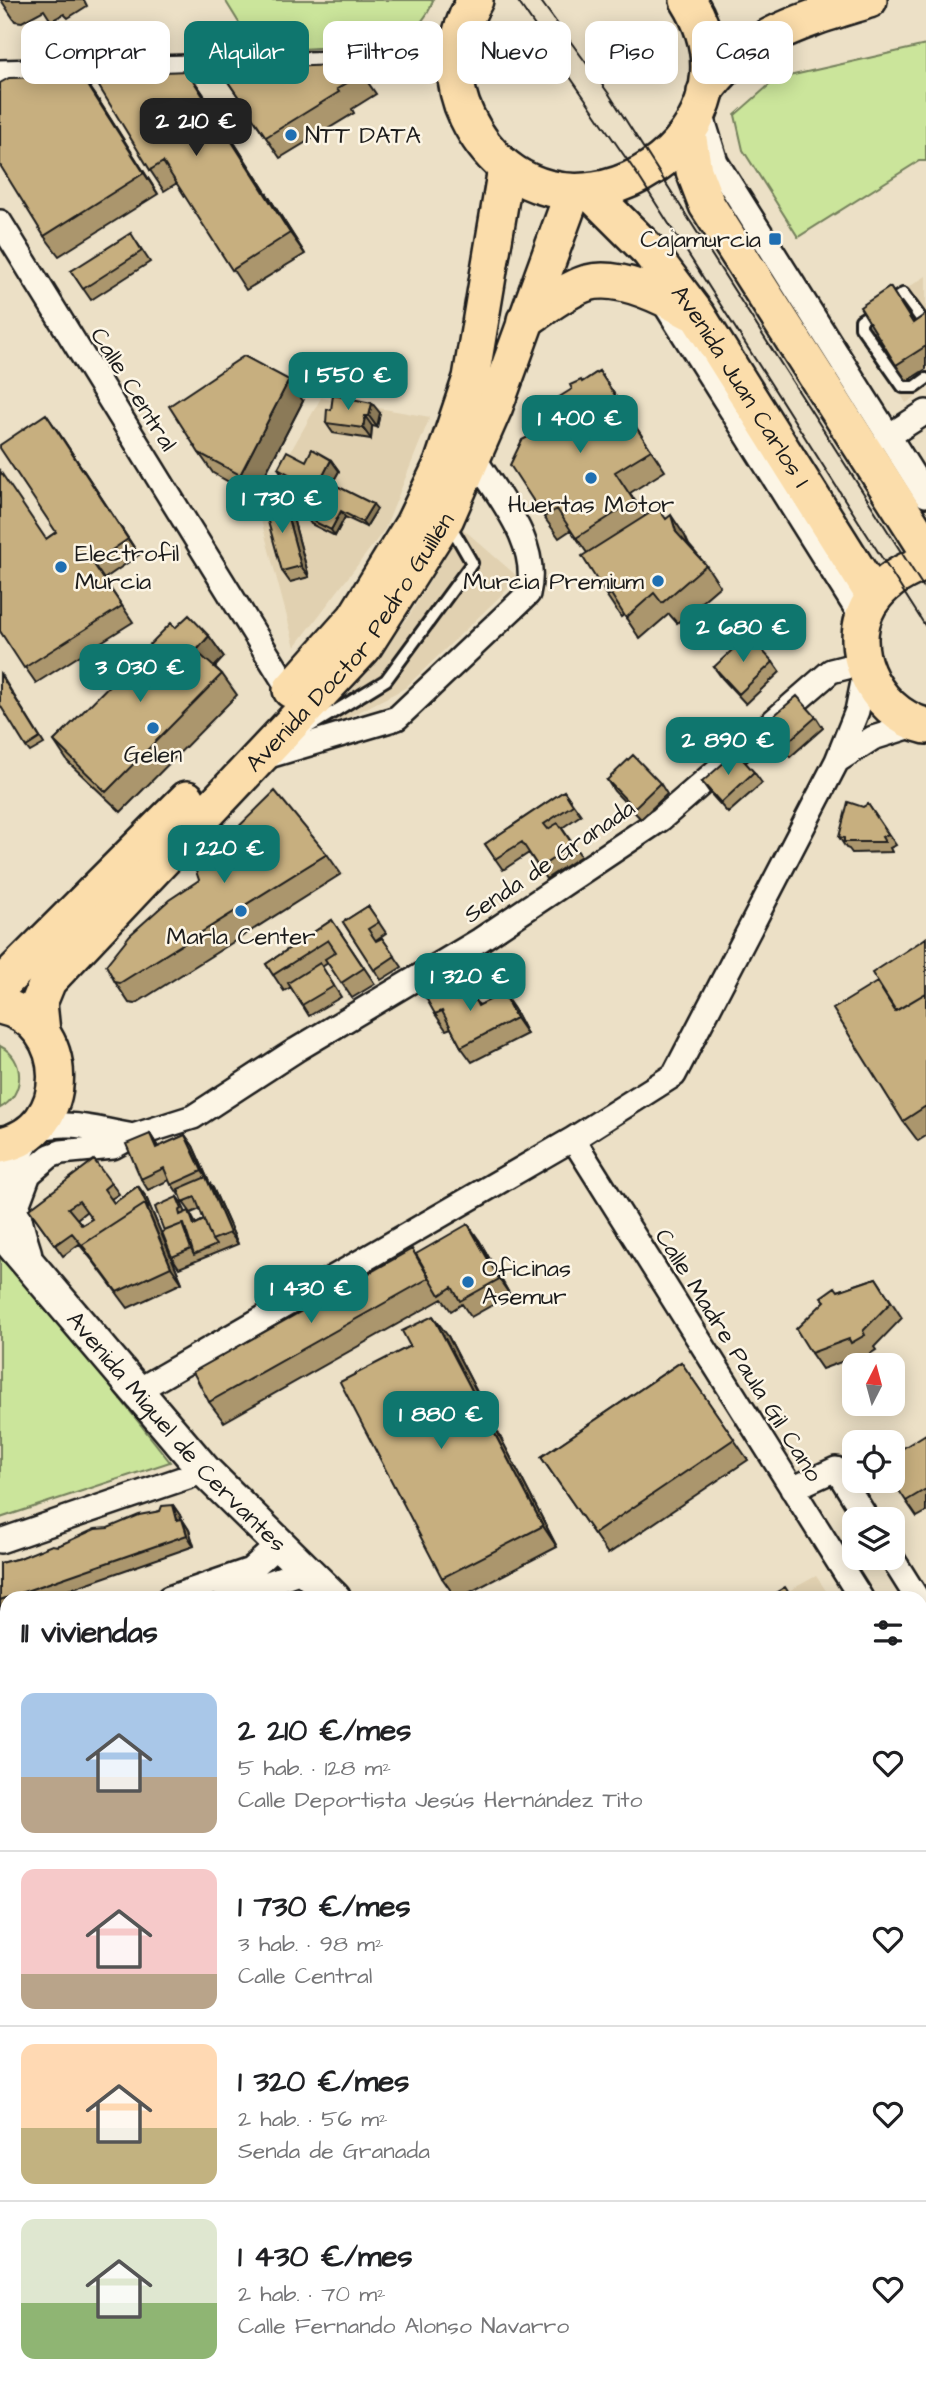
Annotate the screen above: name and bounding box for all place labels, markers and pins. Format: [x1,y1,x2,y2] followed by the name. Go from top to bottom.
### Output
[131,99,261,158] pin: 2 210 €
[305,119,421,153] place label: NTT DATA
[283,127,299,143] marker: NTT DATA
[640,223,761,257] place label: Cajamurcia
[767,231,783,247] marker: Cajamurcia
[283,352,413,412] pin: 1 550 €
[515,396,645,455] pin: 1 400 €
[583,470,599,486] marker: Huertas Motor
[217,476,347,535] pin: 1 730 €
[508,488,674,522] place label: Huertas Motor
[75,537,179,599] place label: Electrofil Murcia
[53,559,69,575] marker: Electrofil Murcia
[463,565,644,599] place label: Murcia Premium
[650,573,666,589] marker: Murcia Premium
[678,604,808,664] pin: 2 680 €
[75,644,205,704] pin: 3 030 €
[663,718,793,777] pin: 2 890 €
[145,720,161,736] marker: Gelen
[124,738,182,772] place label: Gelen
[159,826,289,885] pin: 1 220 €
[233,903,249,919] marker: Marla Center
[167,920,315,954] place label: Marla Center
[405,954,535,1013] pin: 1 320 €
[482,1252,571,1314] place label: Oficinas Asemur
[246,1266,376,1325] pin: 1 430 €
[460,1274,476,1290] marker: Oficinas Asemur
[376,1392,506,1451] pin: 1 880 €

